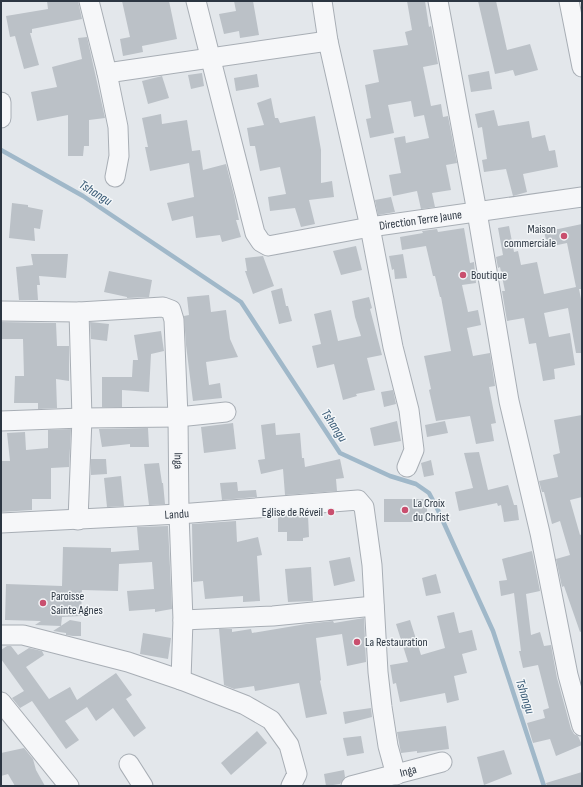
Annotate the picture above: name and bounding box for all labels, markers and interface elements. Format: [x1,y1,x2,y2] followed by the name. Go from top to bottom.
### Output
[76,177,115,209] water label: Tshangu
[378,207,463,234] street label: Direction Terre Jaune
[504,222,556,251] place label: Maison commerciale
[559,231,569,241] marker: Maison commerciale
[471,268,507,283] place label: Boutique
[458,270,468,280] marker: Boutique
[318,406,351,445] water label: Tshangu
[170,452,186,470] street label: Inga
[413,496,450,525] place label: La Croix du Christ
[262,505,323,520] place label: Eglise de Réveil
[400,505,410,515] marker: La Croix du Christ
[164,506,189,523] street label: Landu
[326,507,336,517] marker: Eglise de Réveil
[51,589,103,618] place label: Paroisse Sainte Agnes
[38,598,48,608] marker: Paroisse Sainte Agnes
[365,635,428,650] place label: La Restauration
[352,637,362,647] marker: La Restauration
[512,677,538,716] water label: Tshangu
[398,762,419,781] street label: Inga

